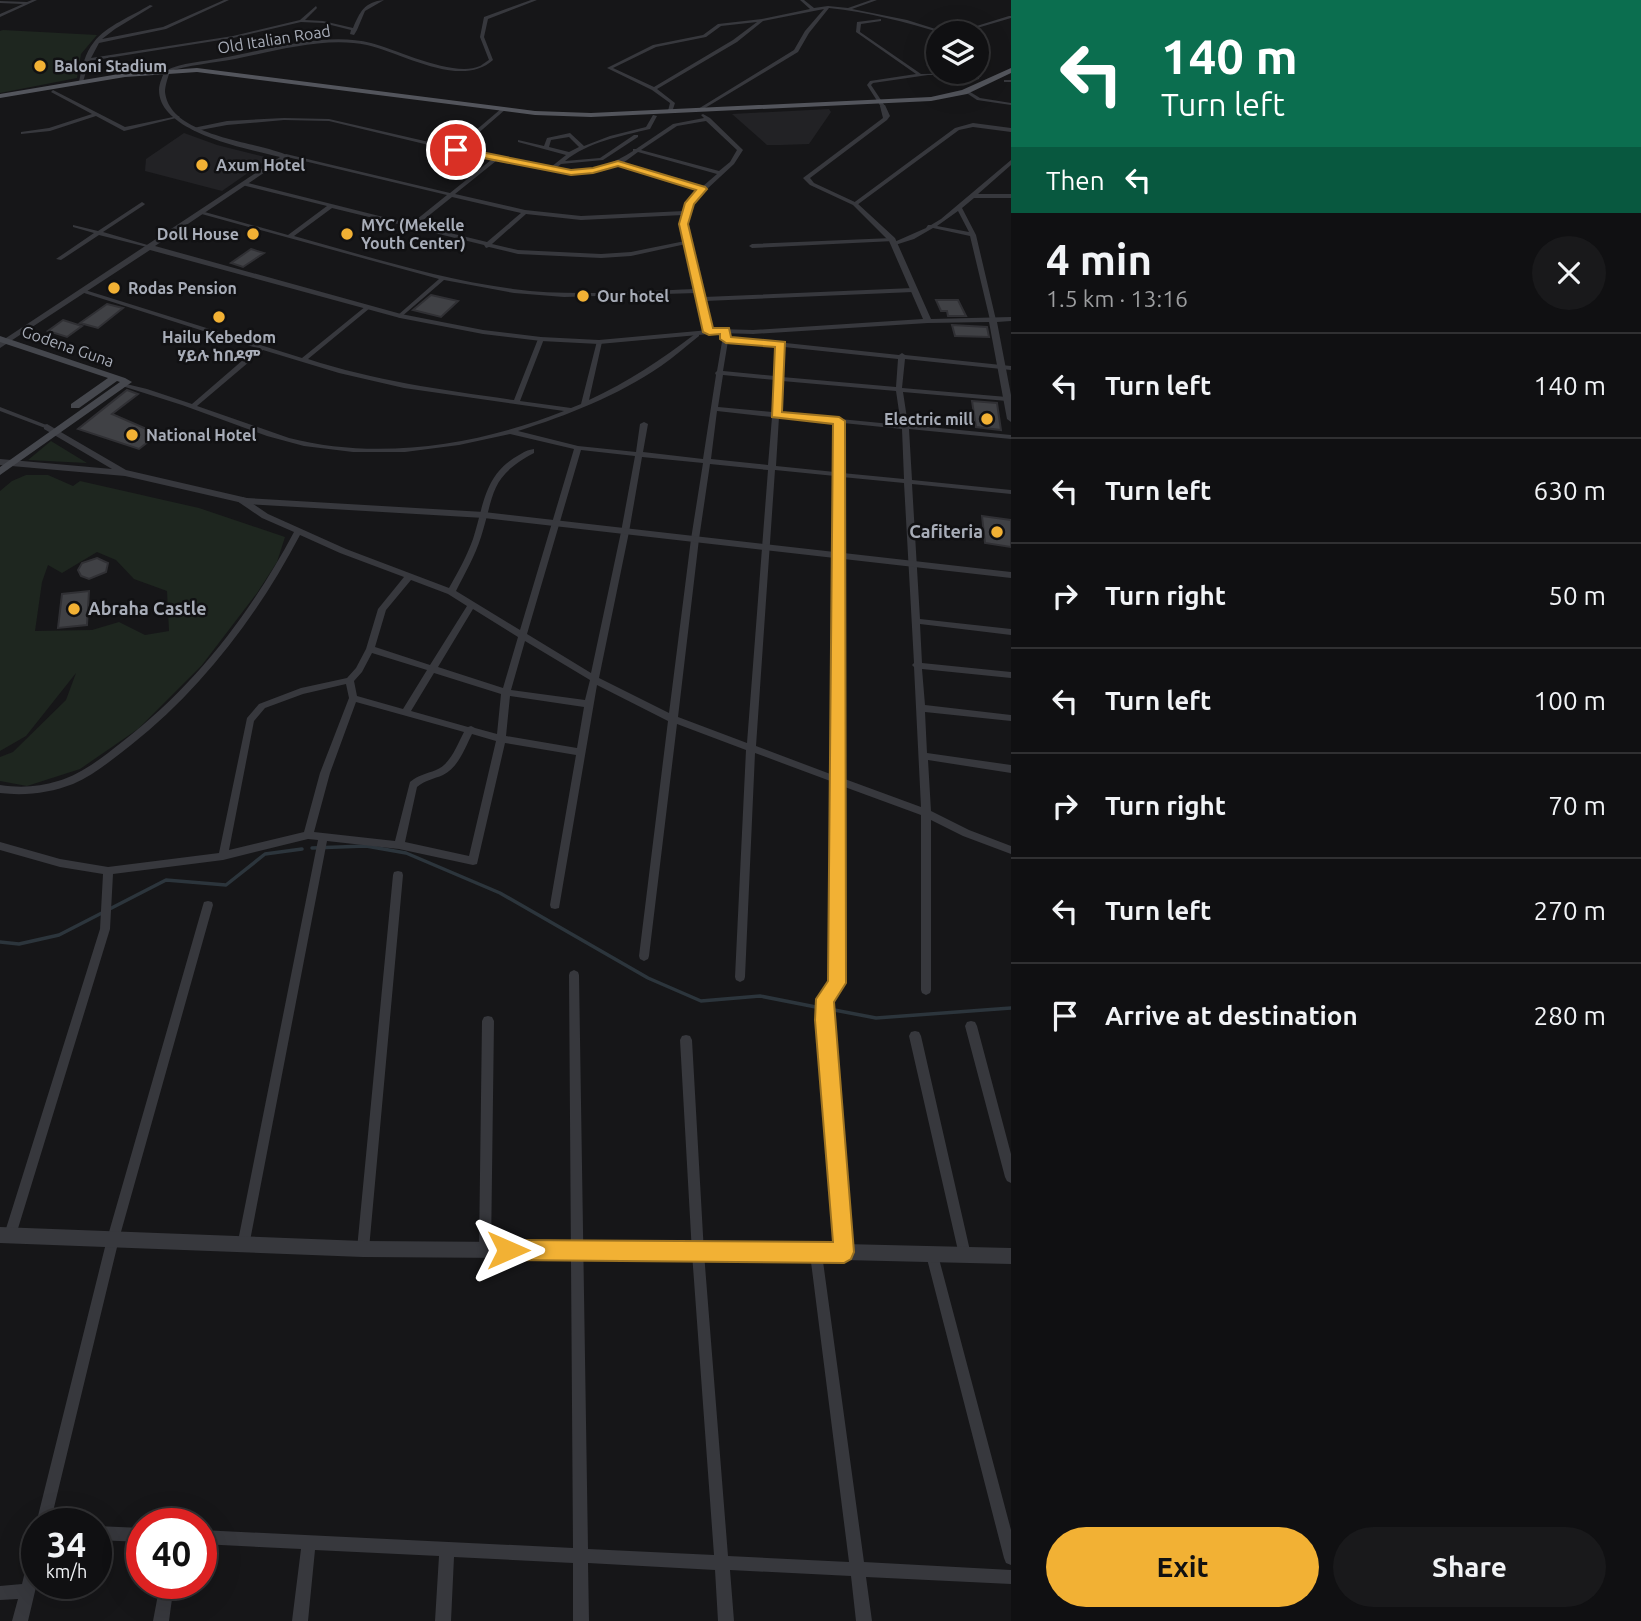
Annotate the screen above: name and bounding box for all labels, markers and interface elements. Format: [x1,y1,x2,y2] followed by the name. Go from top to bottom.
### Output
[216,21,332,57] street label: Old Italian Road
[926,21,989,84] map controls
[926,21,989,84] button: layers
[1046,28,1137,119] icon: left
[1161,28,1298,83] text: 140 m
[54,57,167,75] place label: Baloni Stadium
[32,58,48,74] marker: Baloni Stadium
[1161,86,1285,122] text: Turn left
[426,120,486,180] pin
[437,131,475,169] icon: arrive
[216,156,305,174] place label: Axum Hotel
[194,157,210,173] marker: Axum Hotel
[1119,161,1157,199] icon: left
[1046,166,1105,195] text: Then
[361,216,466,253] place label: MYC (Mekelle Youth Center)
[157,225,239,243] place label: Doll House
[245,226,261,242] marker: Doll House
[339,226,355,242] marker: MYC (Mekelle Youth Center)
[1046,236,1152,283] text: 4 min
[1532,236,1606,310] button: close
[128,279,237,297] place label: Rodas Pension
[106,280,122,296] marker: Rodas Pension
[1046,286,1188,311] text: 1.5 km · 13:16
[597,287,669,305] place label: Our hotel
[575,288,591,304] marker: Our hotel
[211,309,227,325] marker: Hailu Kebedom ሃይሉ ከበዶም
[20,322,116,370] street label: Godena Guna
[162,328,276,364] place label: Hailu Kebedom ሃይሉ ከበዶም
[1046,367,1084,405] icon: left
[1105,371,1211,400] text: Turn left
[1534,371,1606,400] text: 140 m
[884,410,973,428] place label: Electric mill
[979,411,995,427] marker: Electric mill
[146,426,256,444] place label: National Hotel
[124,427,140,443] marker: National Hotel
[1046,472,1084,510] icon: left
[1105,476,1211,505] text: Turn left
[1534,476,1606,505] text: 630 m
[909,521,983,541] place label: Cafiteria
[989,524,1005,540] marker: Cafiteria
[1046,577,1084,615] icon: right
[1105,581,1226,610] text: Turn right
[1548,581,1606,610] text: 50 m
[88,598,207,618] place label: Abraha Castle
[66,601,82,617] marker: Abraha Castle
[1046,682,1084,720] icon: left
[1105,686,1211,715] text: Turn left
[1534,686,1606,715] text: 100 m
[1046,787,1084,825] icon: right
[1105,791,1226,820] text: Turn right
[1548,791,1606,820] text: 70 m
[1046,892,1084,930] icon: left
[1105,896,1211,925] text: Turn left
[1534,896,1606,925] text: 270 m
[1046,997,1084,1035] icon: arrive
[1105,1001,1358,1030] text: Arrive at destination
[1534,1001,1606,1030] text: 280 m
[471,1213,545,1287] position arrow
[126,1508,217,1599] speed limit sign: 40
[47,1524,86,1564] text: 34
[1046,1527,1319,1607] button: Exit
[1333,1527,1606,1607] button: Share
[46,1561,87,1581] text: km/h

